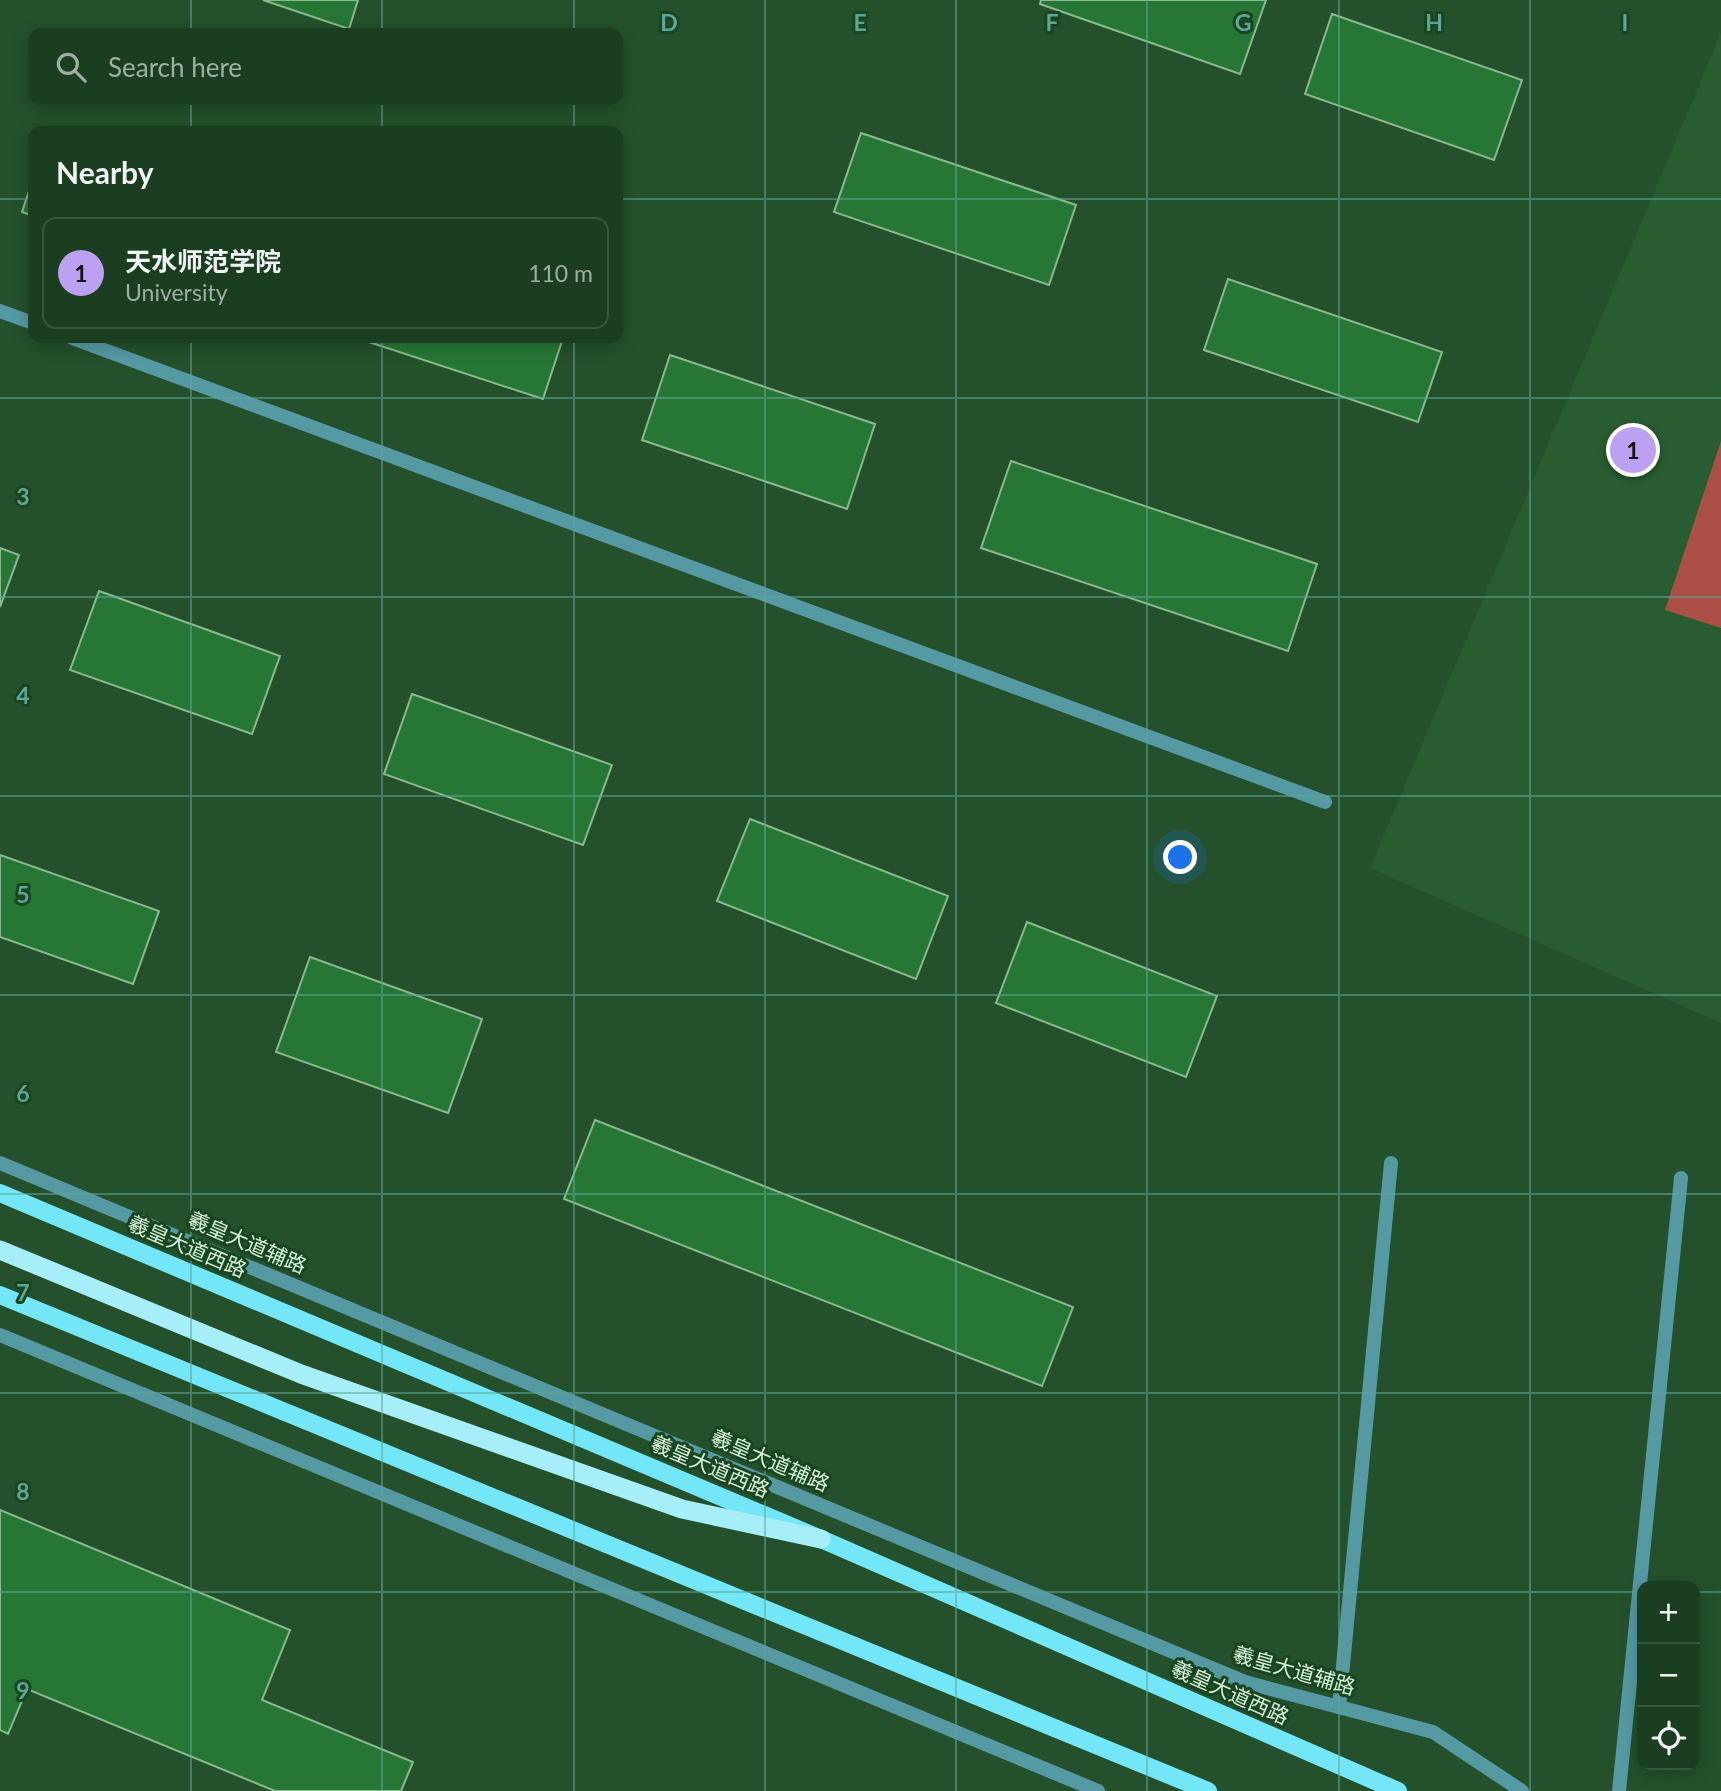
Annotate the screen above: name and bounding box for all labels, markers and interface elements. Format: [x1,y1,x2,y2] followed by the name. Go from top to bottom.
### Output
[660,8,678,36] text: D
[853,8,867,36] text: E
[1045,8,1059,36] text: F
[1235,8,1251,36] text: G
[1425,8,1443,36] text: H
[1622,8,1628,36] text: I
[28,28,623,105] search box
[52,48,90,86] icon: search
[108,51,242,83] text: Search here
[56,154,154,190] text: Nearby
[125,245,281,277] text: 天水师范学院
[74,259,88,287] text: 1
[528,259,593,287] text: 110 m
[125,278,228,306] text: University
[1610,424,1656,476] pin: 1
[16,482,30,510] text: 3
[16,681,30,709] text: 4
[1163,840,1197,874] your location
[16,880,30,908] text: 5
[16,1079,30,1107] text: 6
[185,1205,310,1278] street label: 羲皇大道辅路
[125,1209,250,1282] street label: 羲皇大道西路
[16,1278,30,1306] text: 7
[708,1423,833,1496] street label: 羲皇大道辅路
[648,1429,773,1502] street label: 羲皇大道西路
[16,1477,30,1505] text: 8
[1637,1581,1700,1770] map controls
[1637,1581,1700,1644] button: +
[1230,1640,1358,1699] street label: 羲皇大道辅路
[1637,1644,1700,1707] button: −
[1168,1655,1293,1729] street label: 羲皇大道西路
[16,1676,30,1704] text: 9
[1637,1707,1700,1770] button: locate

